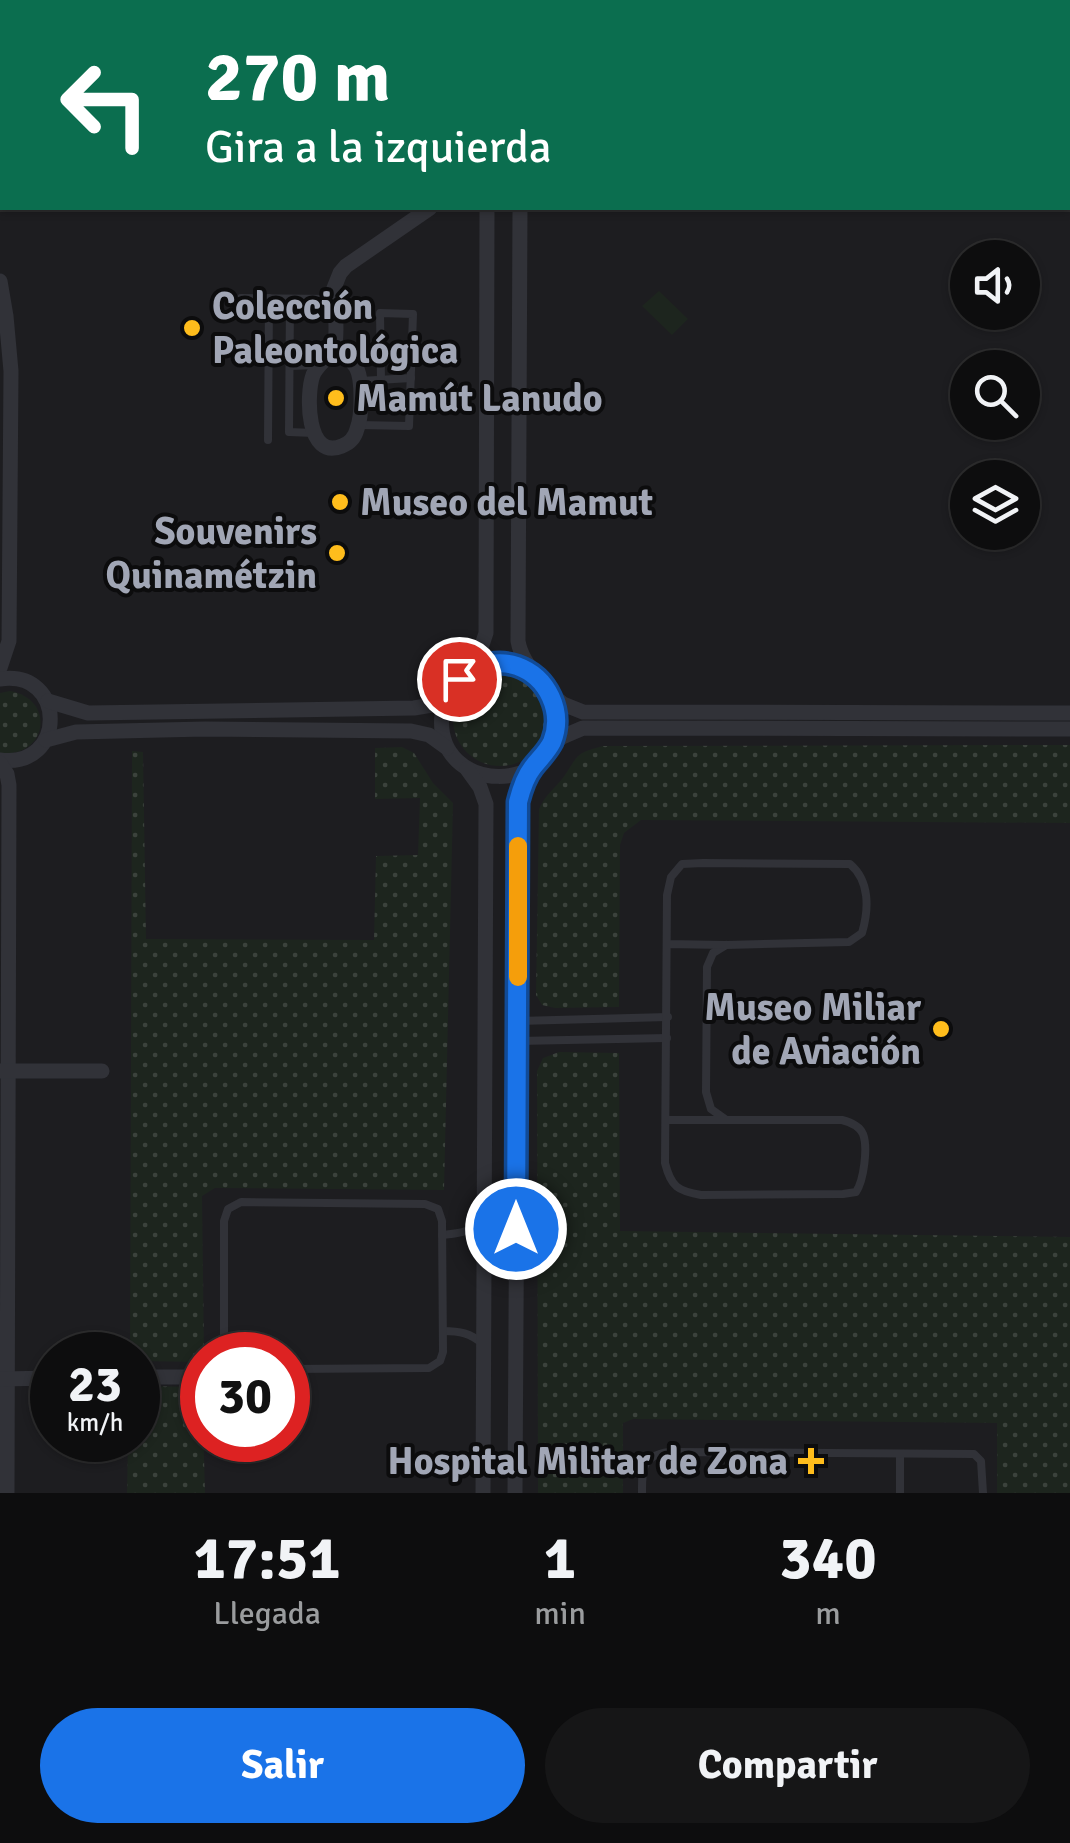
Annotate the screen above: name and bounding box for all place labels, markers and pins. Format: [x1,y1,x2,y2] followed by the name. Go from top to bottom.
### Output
[212,283,458,374] place label: Colección Paleontológica
[181,317,203,339] marker: Colección Paleontológica
[356,375,603,422] place label: Mamút Lanudo
[325,387,347,409] marker: Mamút Lanudo
[360,479,653,526] place label: Museo del Mamut
[329,491,351,513] marker: Museo del Mamut
[106,508,317,599] place label: Souvenirs Quinamétzin
[326,542,348,564] marker: Souvenirs Quinamétzin
[417,637,502,722] pin
[704,984,922,1075] place label: Museo Miliar de Aviación
[930,1018,952,1040] marker: Museo Miliar de Aviación
[388,1438,788,1485] place label: Hospital Militar de Zona
[798,1448,824,1474] marker: Hospital Militar de Zona

